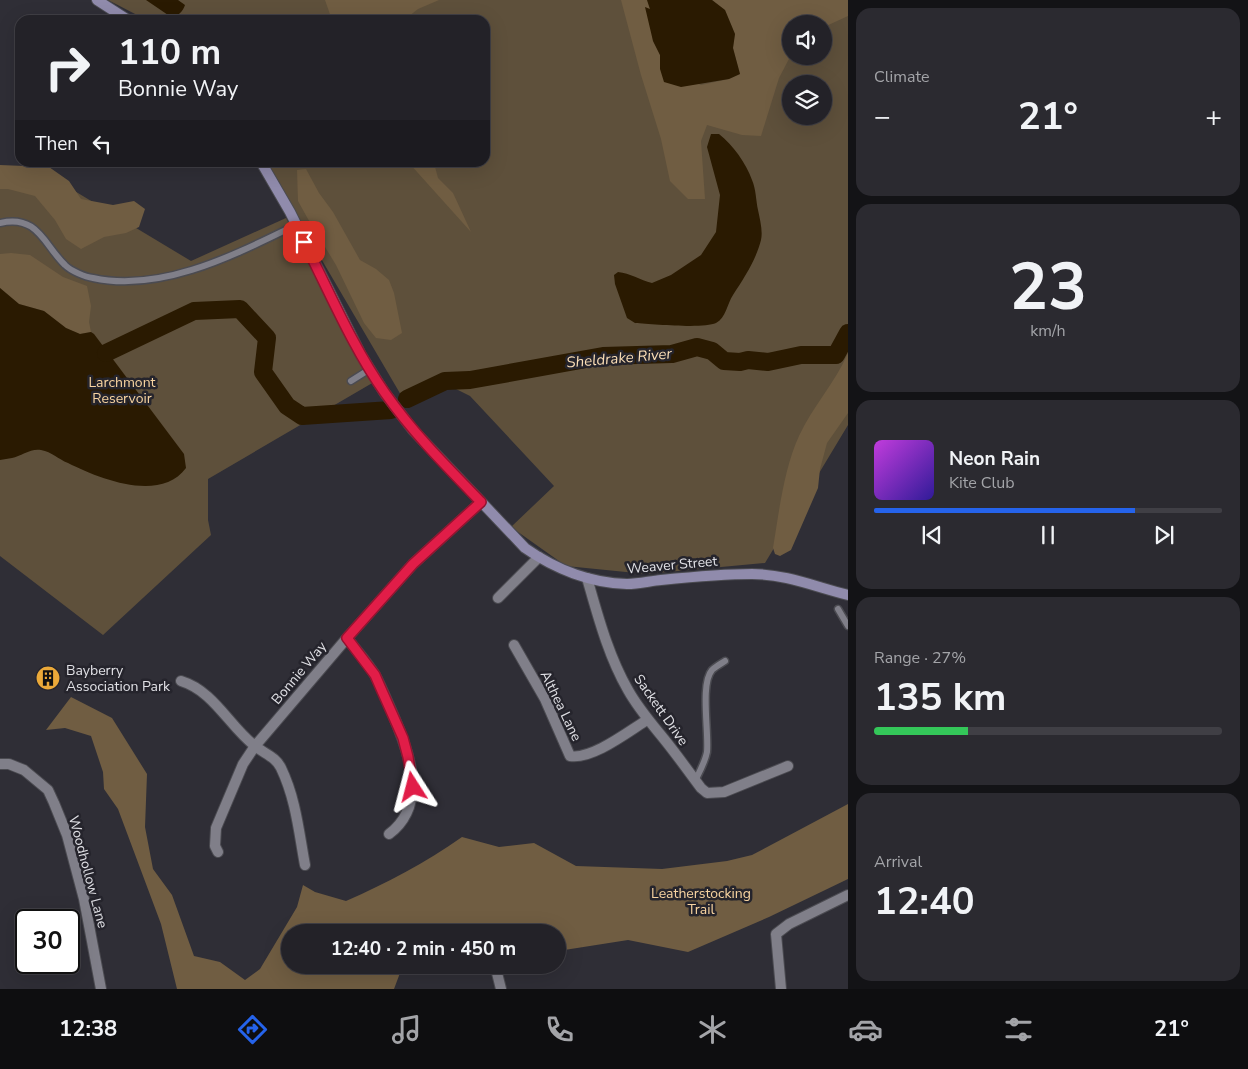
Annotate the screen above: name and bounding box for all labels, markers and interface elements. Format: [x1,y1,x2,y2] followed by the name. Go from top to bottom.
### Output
[782,15,832,125] map controls
[782,15,832,65] button: sound
[118,29,221,76] text: 110 m
[35,35,100,100] icon: right
[874,66,929,88] text: Climate
[118,74,238,104] text: Bonnie Way
[782,75,832,125] button: layers
[1018,91,1078,142] text: 21°
[874,98,891,136] text: −
[1205,98,1222,136] text: +
[88,130,116,158] icon: left
[35,131,78,157] text: Then
[283,221,325,263] pin
[290,228,318,256] icon: arrive
[1009,243,1087,332] text: 23
[1030,320,1066,342] text: km/h
[565,343,673,373] water label: Sheldrake River
[89,373,156,408] park label: Larchmont Reservoir
[949,446,1040,472] text: Neon Rain
[949,472,1015,494] text: Kite Club
[918,521,946,549] icon: previous
[1034,521,1062,549] icon: pause
[1150,521,1178,549] icon: next
[626,552,718,578] street label: Weaver Street
[267,637,331,708] street label: Bonnie Way
[874,647,966,669] text: Range · 27%
[66,661,171,696] place label: Bayberry Association Park
[35,665,61,691] building icon: Bayberry Association Park
[536,668,586,744] street label: Althea Lane
[629,670,693,750] street label: Sackett Drive
[874,672,1006,723] text: 135 km
[386,760,438,812] position arrow
[64,814,112,930] street label: Woodhollow Lane
[874,851,922,873] text: Arrival
[874,876,975,927] text: 12:40
[651,884,751,919] park label: Leatherstocking Trail
[15,909,80,974] speed limit sign: 30
[331,936,516,962] text: 12:40 · 2 min · 450 m
[235,1012,270,1047] icon: directions
[389,1012,424,1047] icon: music
[542,1012,577,1047] icon: phone
[695,1012,730,1047] icon: climate
[848,1012,883,1047] icon: car
[1001,1012,1036,1047] icon: filters
[59,1014,117,1044] text: 12:38
[1154,1014,1189,1044] text: 21°

